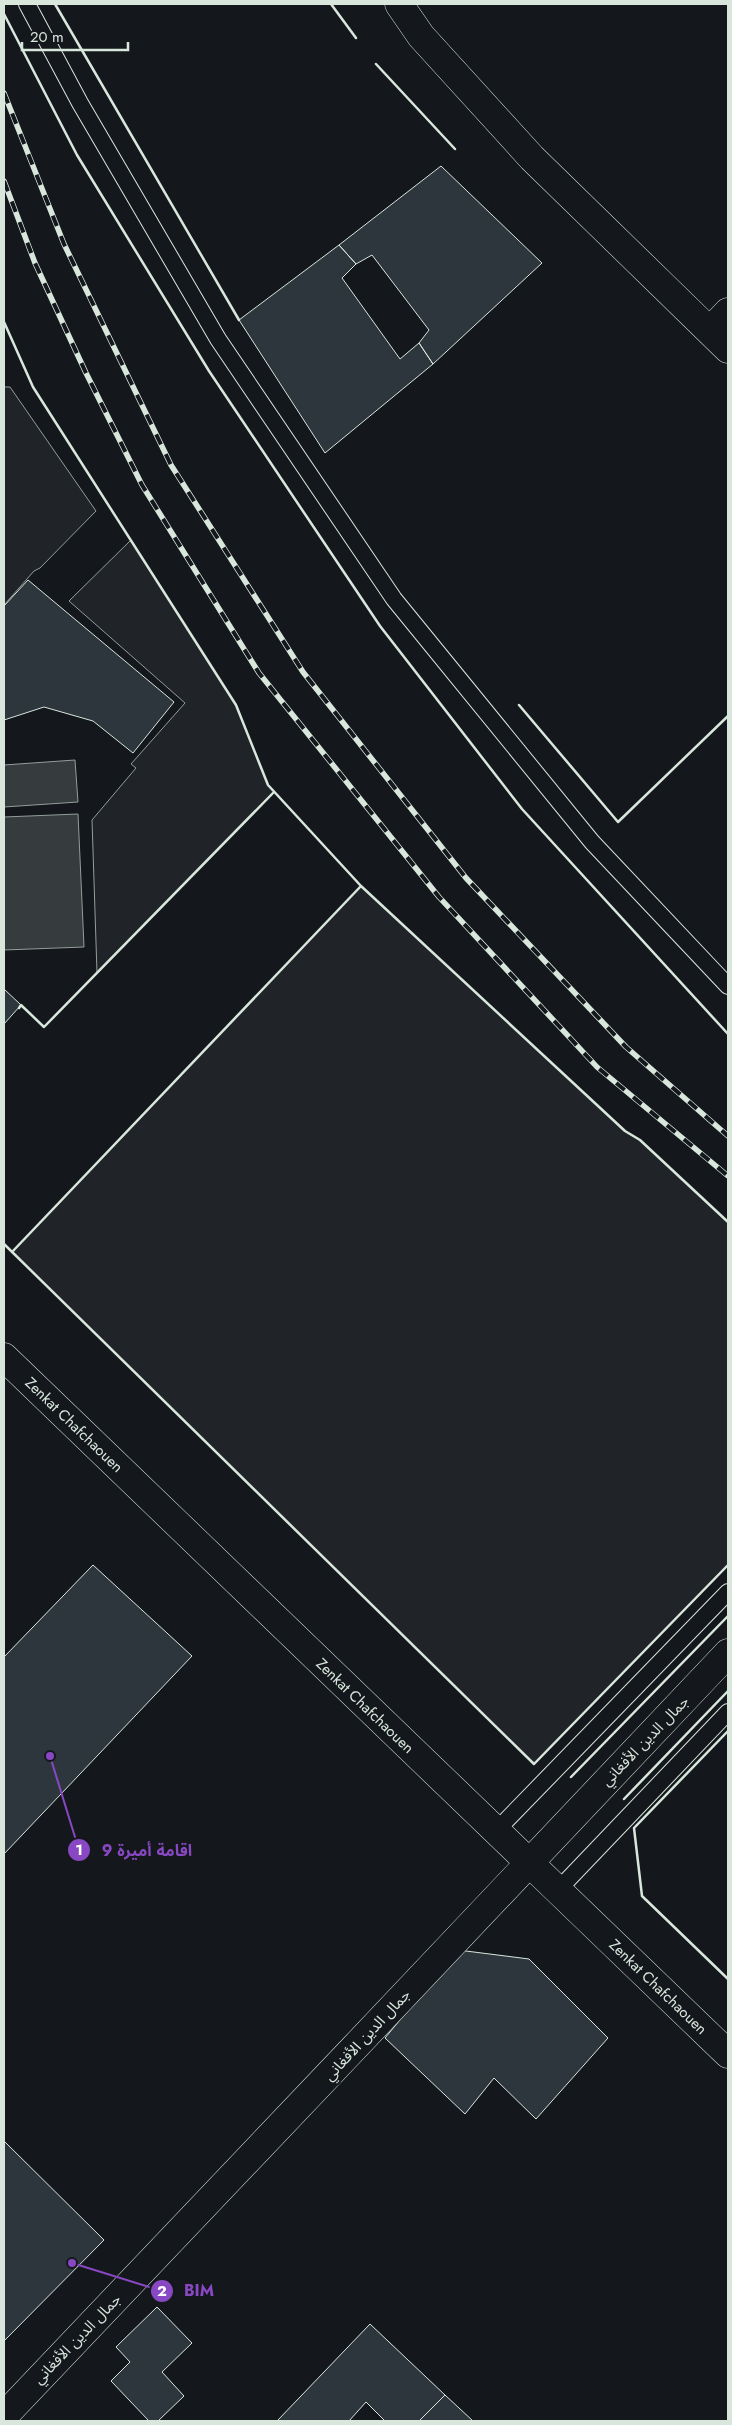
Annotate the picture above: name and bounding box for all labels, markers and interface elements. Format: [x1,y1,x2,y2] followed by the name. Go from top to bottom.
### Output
[22,20,129,52] scale bar
[30,26,64,48] text: 20 m
[20,1372,128,1478] street label: Zenkat Chafchaouen
[311,1653,419,1759] street label: Zenkat Chafchaouen
[596,1691,695,1792] street label: جمال الدين الأفغاني
[66,1835,202,1866] callout: اقامة أميرة 9
[75,1839,83,1861] text: 1
[102,1839,192,1862] text: اقامة أميرة 9
[604,1934,712,2040] street label: Zenkat Chafchaouen
[319,1984,416,2086] street label: جمال الدين الأفغاني
[149,2275,224,2306] callout: BIM
[184,2279,214,2302] text: BIM
[157,2280,167,2302] text: 2
[28,2289,127,2390] street label: جمال الدين الأفغاني

